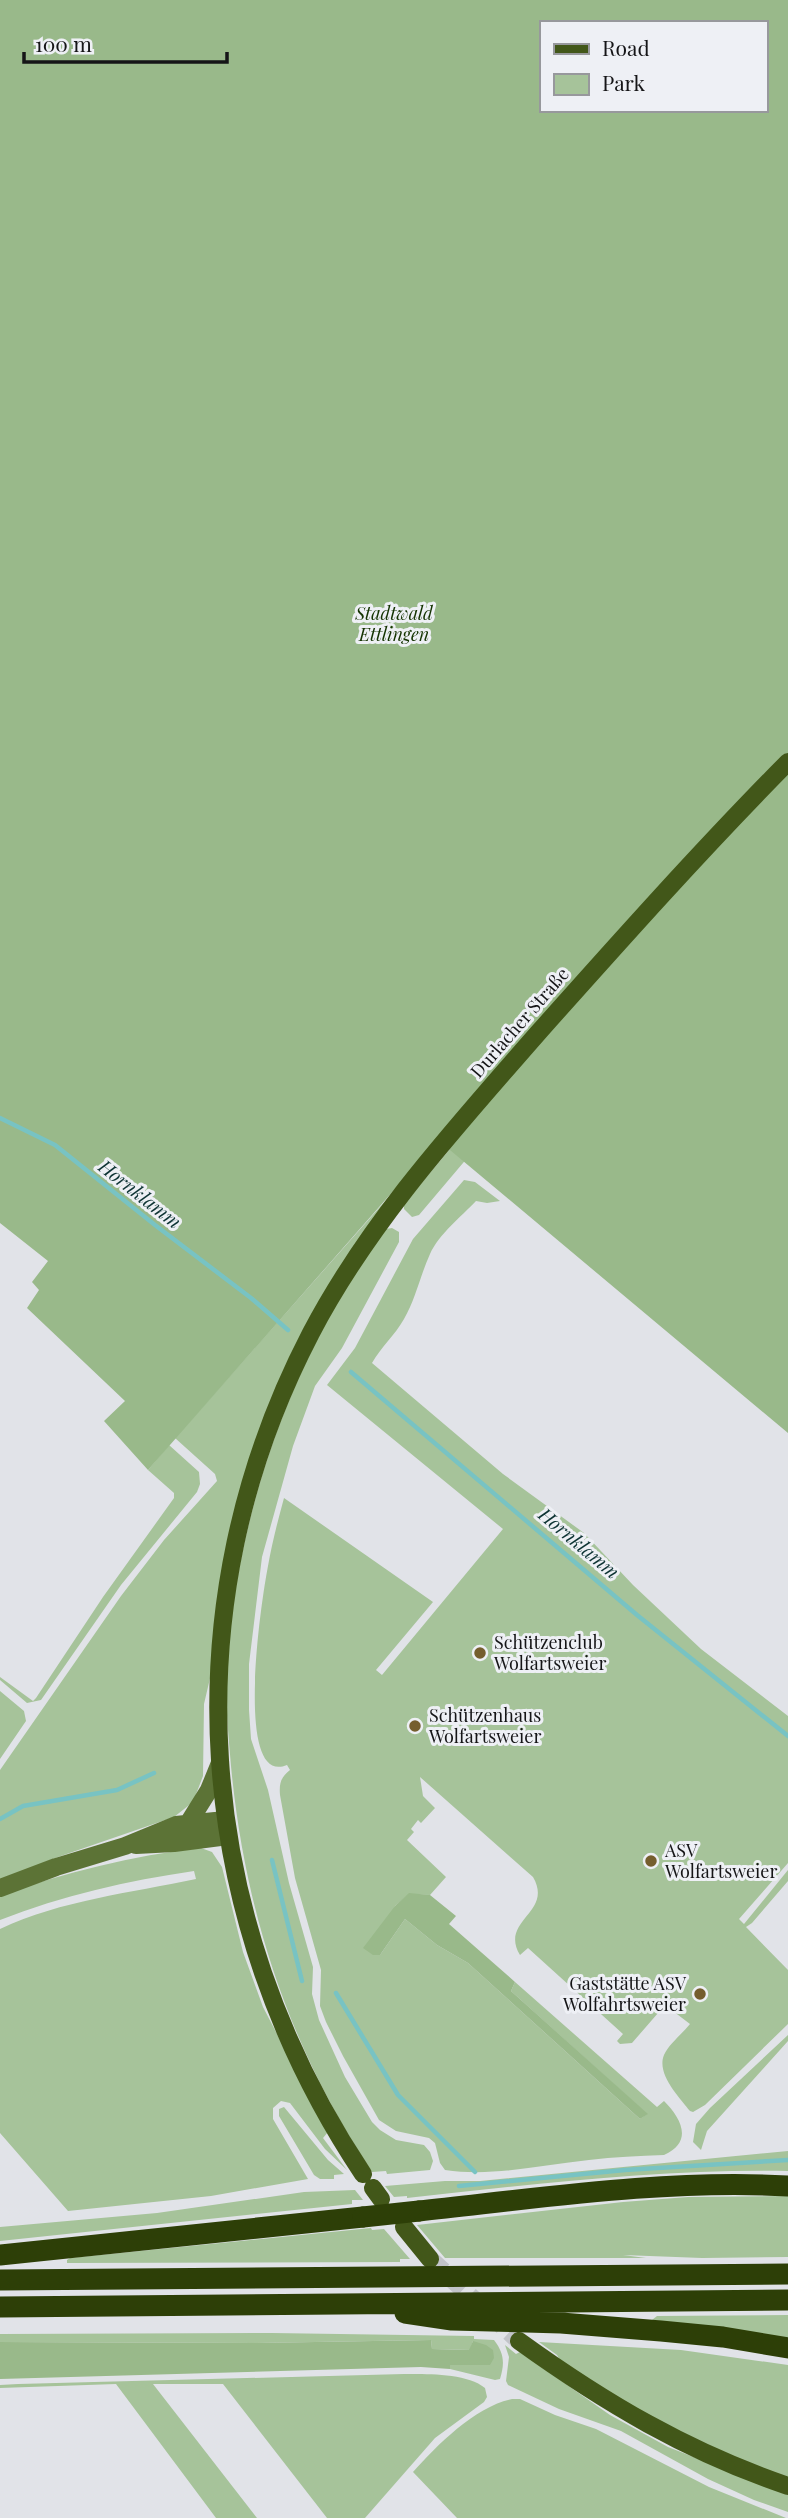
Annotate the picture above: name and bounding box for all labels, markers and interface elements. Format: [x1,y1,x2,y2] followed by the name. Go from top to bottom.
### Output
[24,21,228,65] scale bar
[540,21,767,112] legend
[35,29,92,57] text: 100 m
[602,33,650,61] text: Road
[602,68,646,96] text: Park
[354,601,434,646] park label: Stadtwald Ettlingen
[465,962,574,1082] street label: Durlacher Straße
[93,1152,187,1234] water label: Hornklamm
[533,1500,626,1584] water label: Hornklamm
[493,1630,606,1675] place label: Schützenclub Wolfartsweier
[472,1645,488,1661] marker: Schützenclub Wolfartsweier
[428,1703,541,1748] place label: Schützenhaus Wolfartsweier
[407,1718,423,1734] marker: Schützenhaus Wolfartsweier
[664,1838,777,1883] place label: ASV Wolfartsweier
[643,1853,659,1869] marker: ASV Wolfartsweier
[562,1971,687,2016] place label: Gaststätte ASV Wolfahrtsweier
[692,1986,708,2002] marker: Gaststätte ASV Wolfahrtsweier

